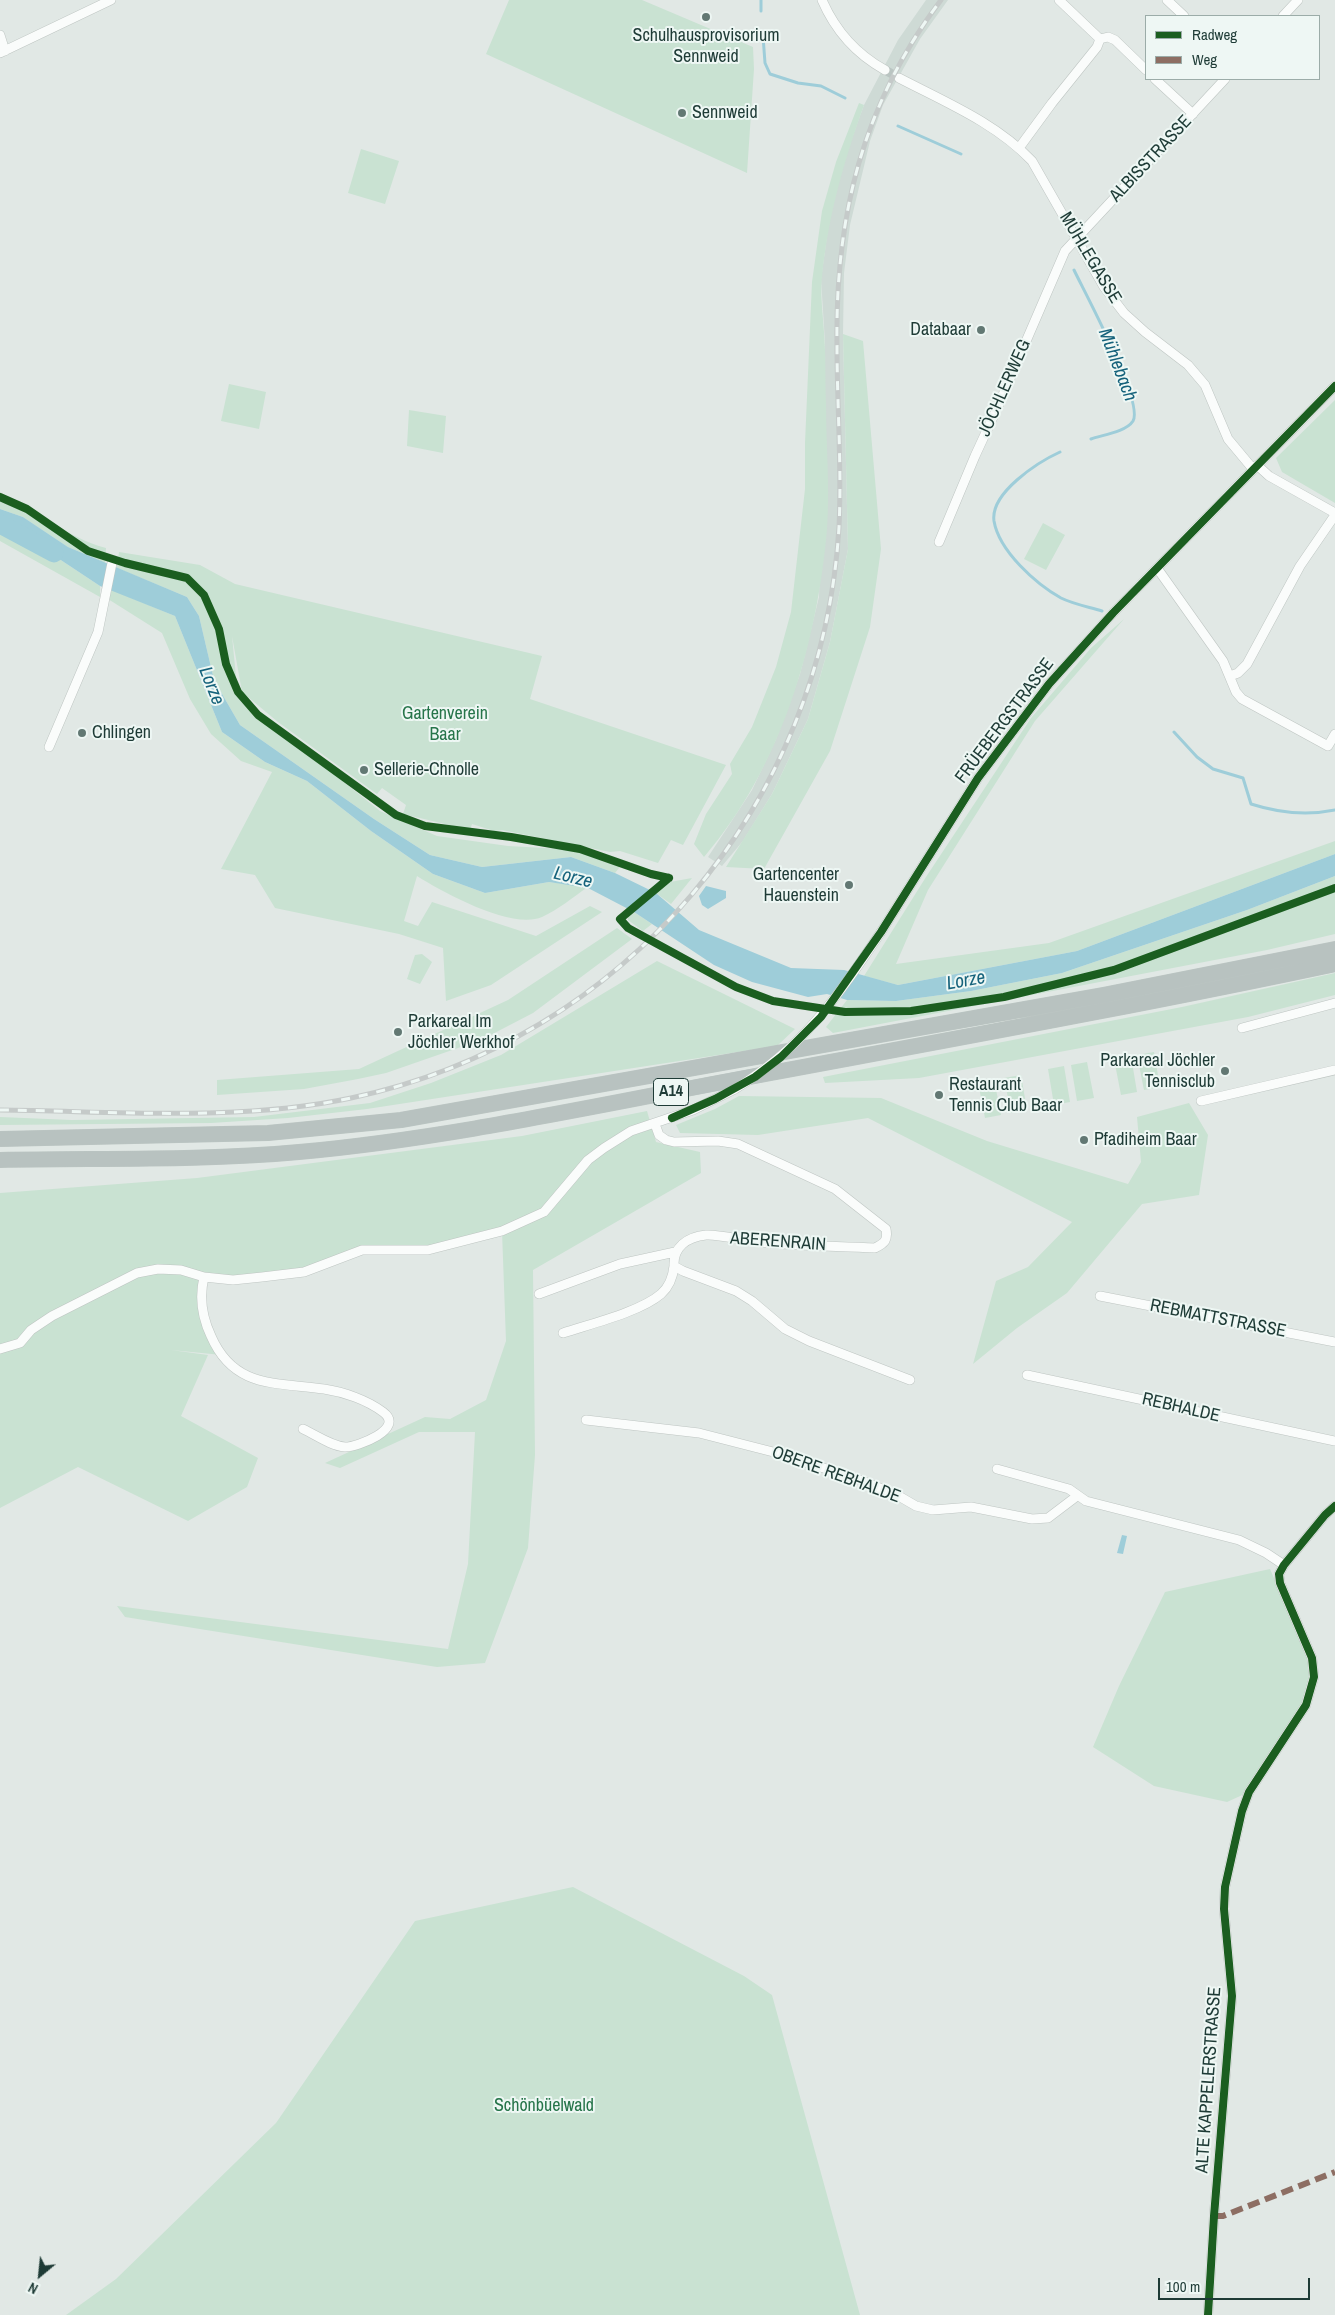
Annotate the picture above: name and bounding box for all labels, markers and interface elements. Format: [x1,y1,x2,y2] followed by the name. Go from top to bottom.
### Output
[700,11,712,23] marker: Schulhausprovisorium Sennweid
[1145,15,1320,80] legend
[1192,24,1237,45] text: Radweg
[633,25,779,68] place label: Schulhausprovisorium Sennweid
[1192,49,1217,70] text: Weg
[692,102,758,124] place label: Sennweid
[676,107,688,119] marker: Sennweid
[1105,111,1197,207] street label: ALBISSTRASSE
[1054,208,1126,308] street label: MÜHLEGASSE
[910,319,971,341] place label: Databaar
[975,324,987,336] marker: Databaar
[1093,325,1141,405] water label: Mühlebach
[974,336,1036,440] street label: JÖCHLERWEG
[951,654,1059,788] street label: FRÜEBERGSTRASSE
[193,664,229,708] water label: Lorze
[402,703,488,746] park label: Gartenverein Baar
[92,722,151,744] place label: Chlingen
[76,727,88,739] marker: Chlingen
[374,759,479,781] place label: Sellerie-Chnolle
[358,764,370,776] marker: Sellerie-Chnolle
[551,862,595,894] water label: Lorze
[753,864,839,906] place label: Gartencenter Hauenstein
[843,879,855,891] marker: Gartencenter Hauenstein
[945,966,987,996] water label: Lorze
[408,1011,514,1054] place label: Parkareal Im Jöchler Werkhof
[392,1026,404,1038] marker: Parkareal Im Jöchler Werkhof
[1100,1050,1215,1092] place label: Parkareal Jöchler Tennisclub
[1219,1065,1231,1077] marker: Parkareal Jöchler Tennisclub
[949,1074,1062,1116] place label: Restaurant Tennis Club Baar
[654,1078,688,1106] road number: A14
[933,1089,945,1101] marker: Restaurant Tennis Club Baar
[1094,1129,1197,1151] place label: Pfadiheim Baar
[1078,1134,1090,1146] marker: Pfadiheim Baar
[729,1228,827,1256] street label: ABERENRAIN
[1148,1295,1288,1343] street label: REBMATTSTRASSE
[1140,1389,1222,1427] street label: REBHALDE
[769,1442,903,1508] street label: OBERE REBHALDE
[1192,1986,1226,2174] street label: ALTE KAPPELERSTRASSE
[494,2095,594,2117] park label: Schönbüelwald
[15,2250,65,2300] north arrow
[1160,2268,1312,2300] scale bar
[1166,2276,1200,2297] text: 100 m
[25,2278,41,2298] text: N

